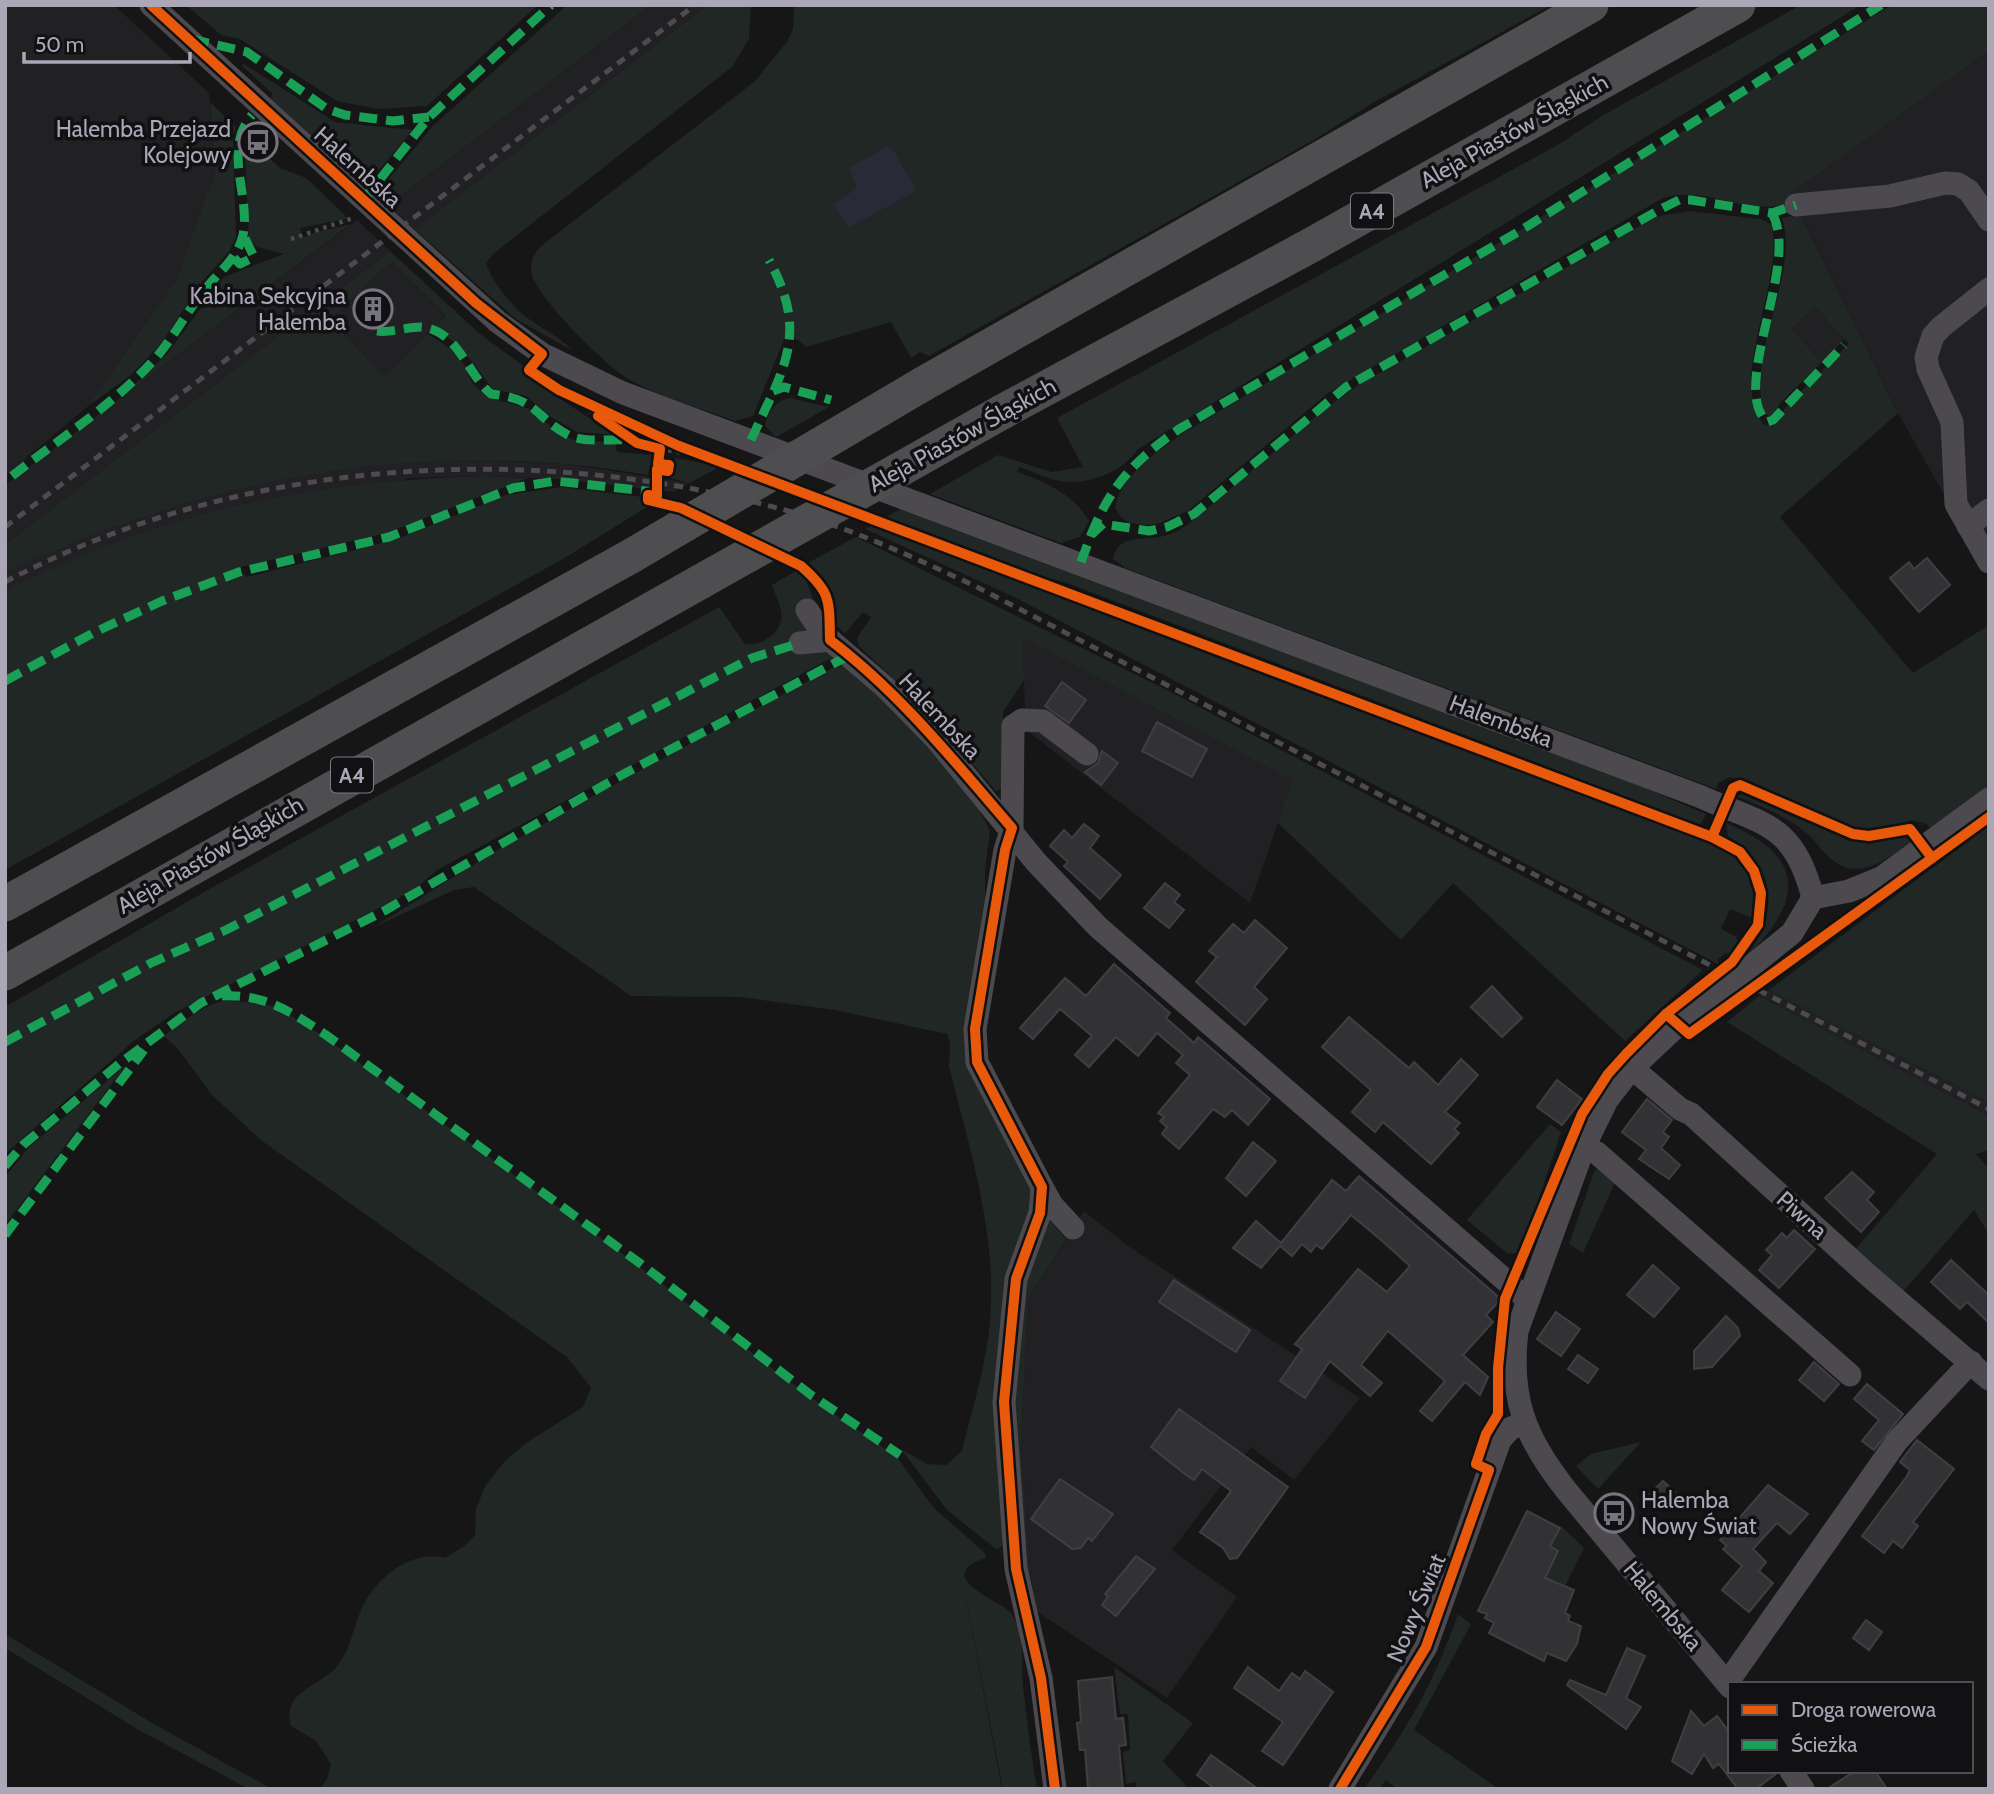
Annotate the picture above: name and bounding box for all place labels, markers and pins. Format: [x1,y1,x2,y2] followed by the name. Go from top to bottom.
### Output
[56,115,231,169] place label: Halemba Przejazd Kolejowy
[237,121,279,163] bus stop icon: Halemba Przejazd Kolejowy
[189,282,346,336] place label: Kabina Sekcyjna Halemba
[352,288,394,330] building icon: Kabina Sekcyjna Halemba
[1641,1486,1757,1540] place label: Halemba Nowy Świat
[1593,1492,1635,1534] bus stop icon: Halemba Nowy Świat

